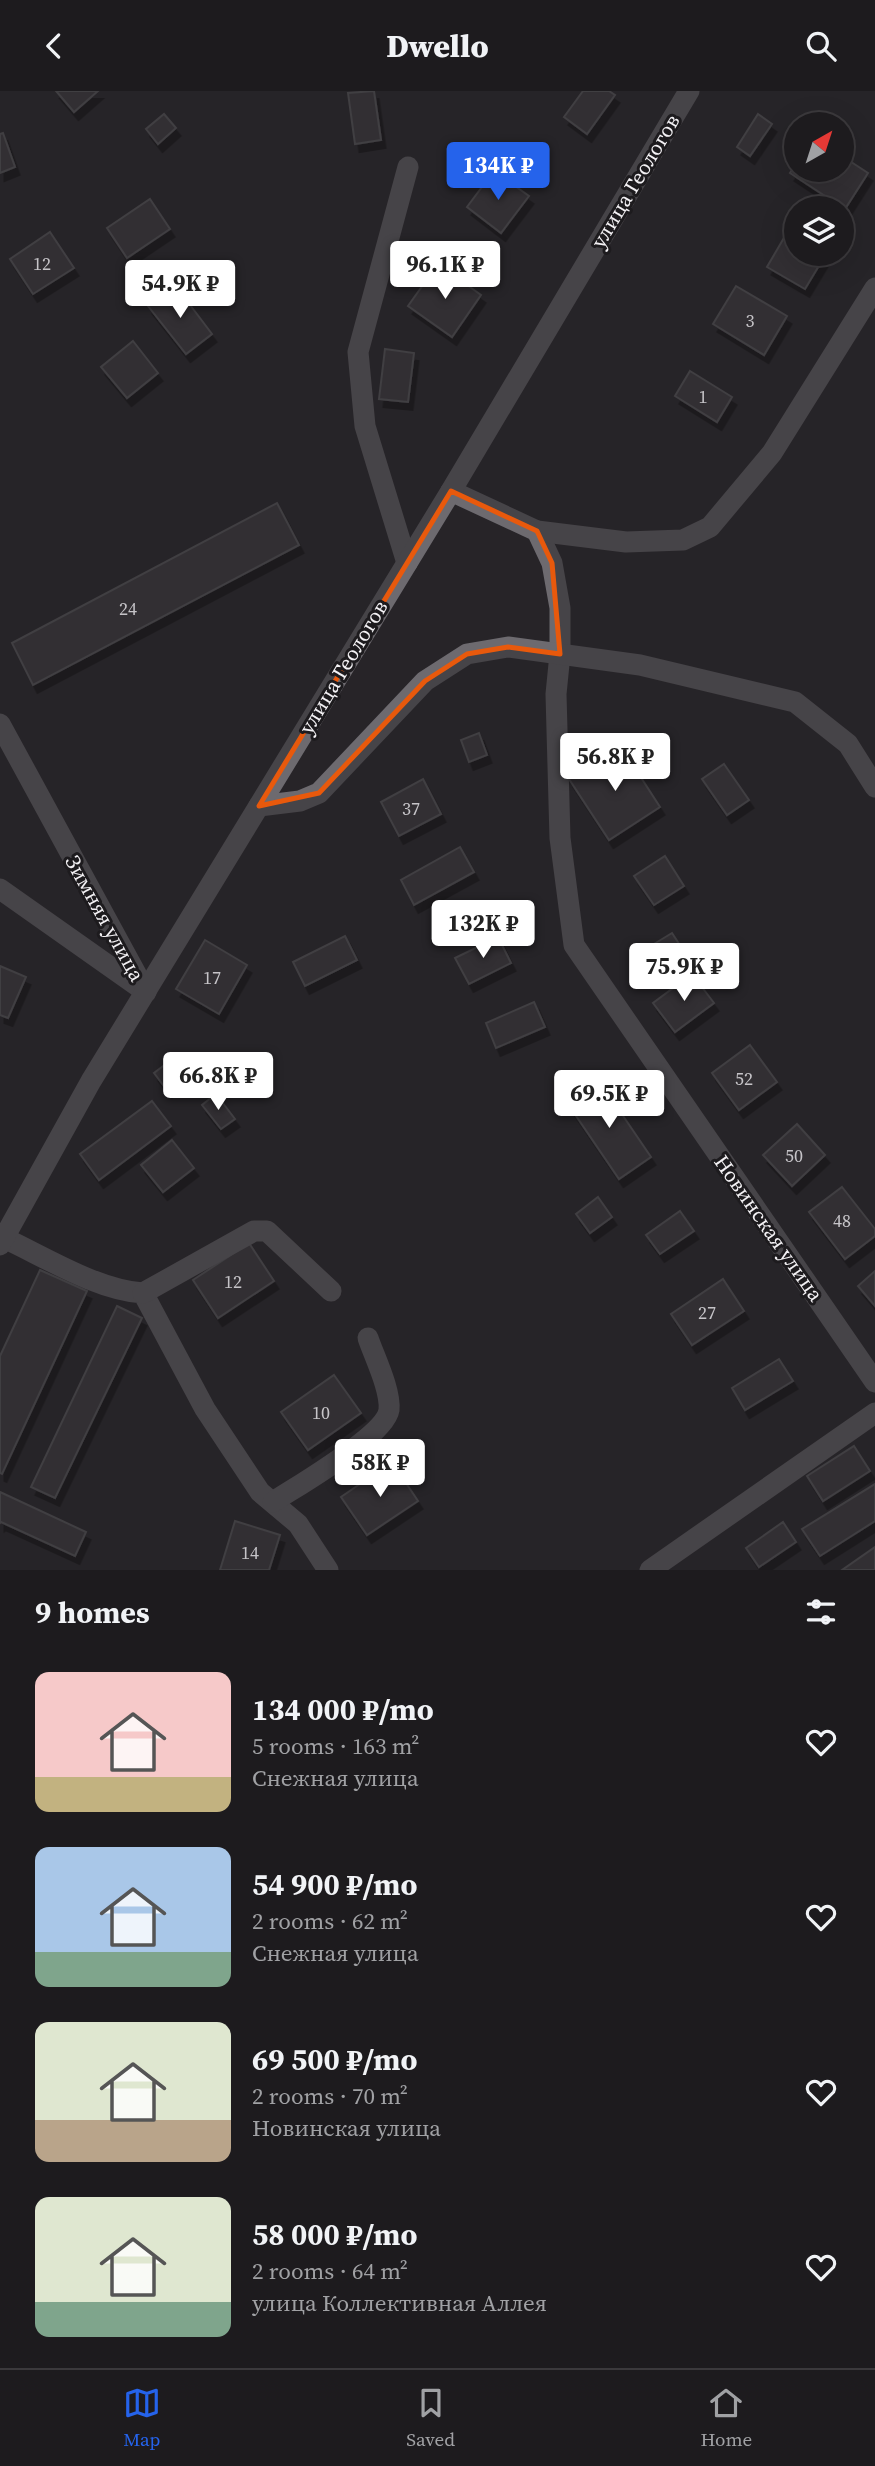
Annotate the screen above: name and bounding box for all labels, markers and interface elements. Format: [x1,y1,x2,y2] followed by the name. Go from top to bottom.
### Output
[386,24,489,68] text: Dwello
[35,27,73,65] icon: back
[802,27,840,65] icon: search
[584,109,686,253] street label: улица Геологов
[784,112,854,182] north arrow
[784,112,854,266] map controls
[441,143,555,202] pin: 134K ₽
[463,149,533,181] text: 134K ₽
[784,196,854,266] button: layers
[380,241,510,301] pin: 96.1K ₽
[406,248,484,280] text: 96.1K ₽
[33,251,51,276] house number: 12
[115,261,245,320] pin: 54.9K ₽
[141,267,219,299] text: 54.9K ₽
[746,308,755,333] house number: 3
[699,384,708,409] house number: 1
[292,595,394,739] street label: улица Геологов
[119,596,137,621] house number: 24
[550,733,680,793] pin: 56.8K ₽
[576,740,654,772] text: 56.8K ₽
[402,796,420,821] house number: 37
[58,850,152,987] street label: Зимняя улица
[426,901,540,960] pin: 132K ₽
[448,907,518,939] text: 132K ₽
[619,943,749,1003] pin: 75.9K ₽
[645,950,723,982] text: 75.9K ₽
[203,965,221,990] house number: 17
[153,1053,283,1112] pin: 66.8K ₽
[179,1059,257,1091] text: 66.8K ₽
[735,1066,753,1091] house number: 52
[544,1070,674,1130] pin: 69.5K ₽
[570,1077,648,1109] text: 69.5K ₽
[785,1143,803,1168] house number: 50
[708,1149,831,1307] street label: Новинская улица
[833,1208,851,1233] house number: 48
[224,1269,242,1294] house number: 12
[698,1300,716,1325] house number: 27
[312,1400,330,1425] house number: 10
[331,1439,429,1499] pin: 58K ₽
[351,1446,409,1478] text: 58K ₽
[241,1540,259,1565] house number: 14
[35,1592,150,1633] text: 9 homes
[802,1593,840,1631] icon: filters
[252,1689,434,1730] text: 134 000 ₽/mo
[91,1700,175,1784] icon: home
[802,1723,840,1761] icon: heart
[252,1730,419,1762] text: 5 rooms · 163 m²
[252,1762,419,1794] text: Снежная улица
[252,1864,417,1905] text: 54 900 ₽/mo
[91,1875,175,1959] icon: home
[802,1898,840,1936] icon: heart
[252,1905,408,1937] text: 2 rooms · 62 m²
[252,1937,419,1969] text: Снежная улица
[252,2039,417,2080] text: 69 500 ₽/mo
[91,2050,175,2134] icon: home
[802,2073,840,2111] icon: heart
[252,2080,408,2112] text: 2 rooms · 70 m²
[252,2112,441,2144] text: Новинская улица
[252,2214,417,2255] text: 58 000 ₽/mo
[91,2225,175,2309] icon: home
[802,2248,840,2286] icon: heart
[252,2255,408,2287] text: 2 rooms · 64 m²
[252,2287,547,2319] text: улица Коллективная Аллея
[123,2384,161,2452] tab: Map
[406,2384,455,2452] tab: Saved
[700,2384,752,2452] tab: Home

